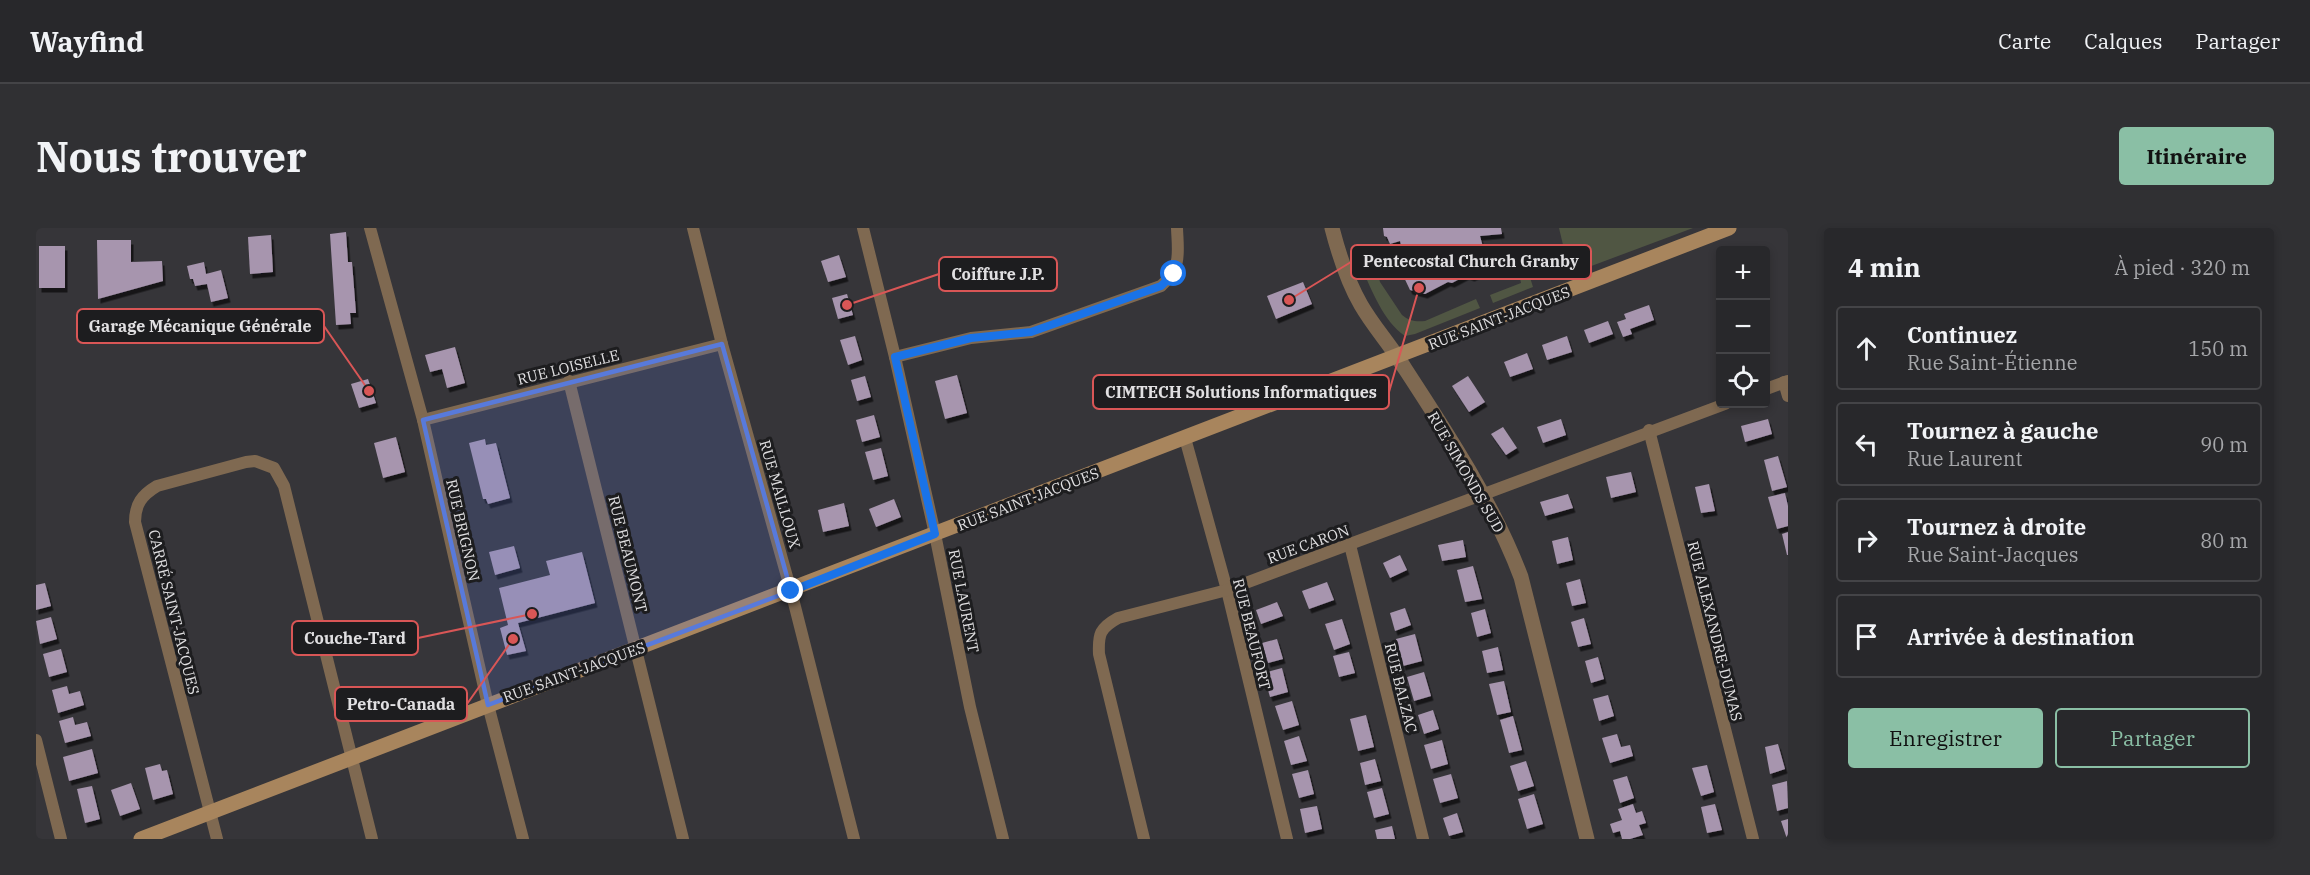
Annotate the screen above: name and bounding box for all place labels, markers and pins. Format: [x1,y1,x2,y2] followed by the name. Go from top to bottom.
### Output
[1351,245,1591,279] callout: Pentecostal Church Granby
[939,257,1057,291] callout: Coiffure J.P.
[77,309,324,343] callout: Garage Mécanique Générale
[1093,375,1389,409] callout: CIMTECH Solutions Informatiques
[292,621,418,655] callout: Couche-Tard
[335,687,467,721] callout: Petro-Canada

